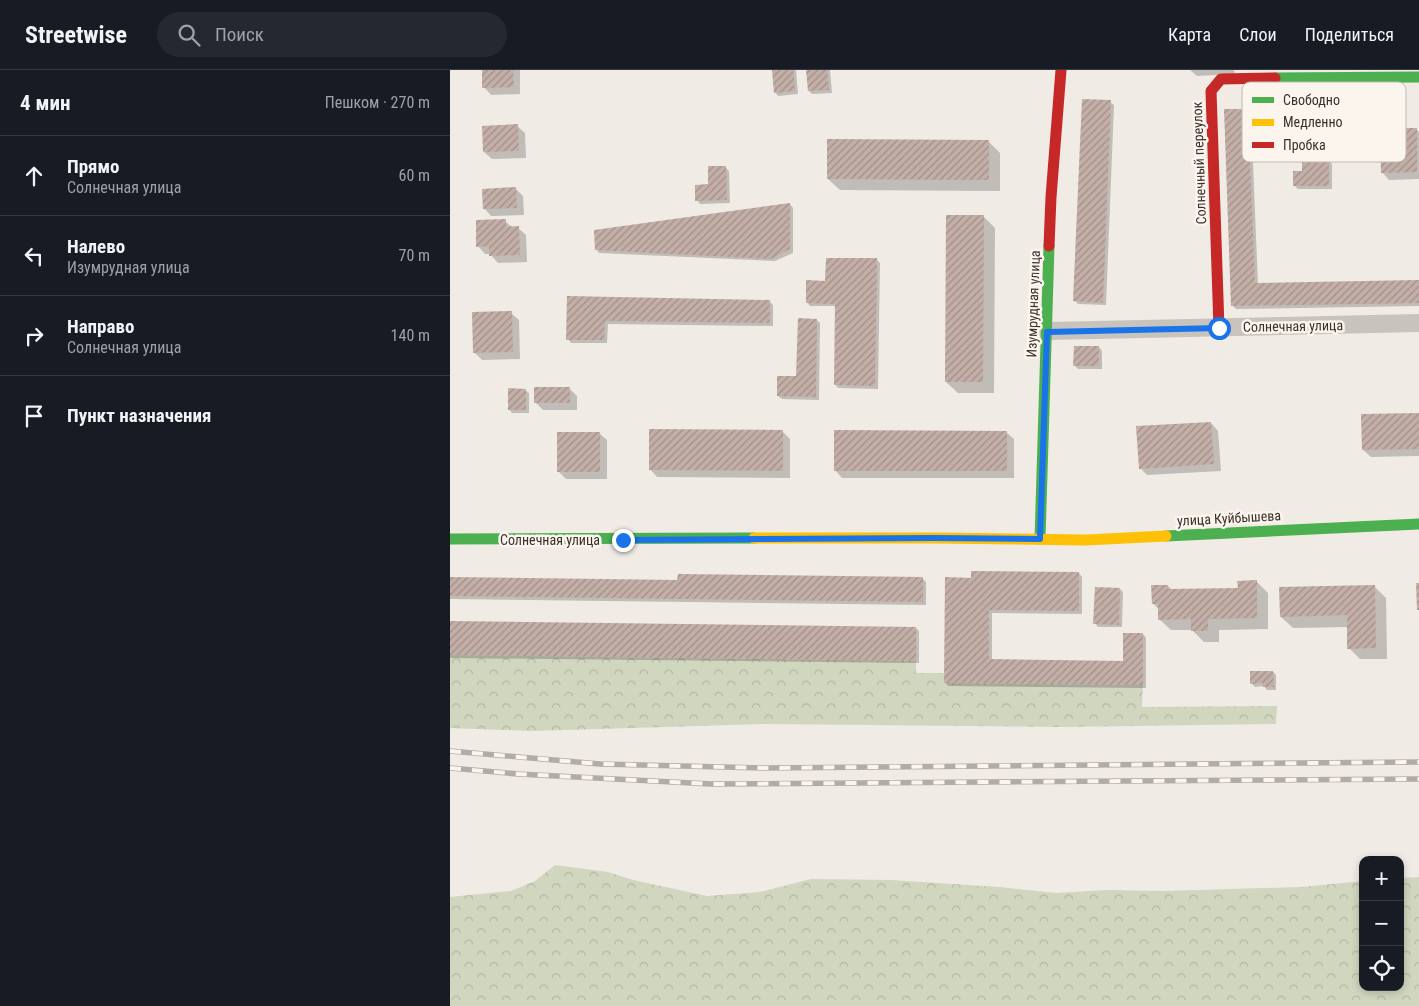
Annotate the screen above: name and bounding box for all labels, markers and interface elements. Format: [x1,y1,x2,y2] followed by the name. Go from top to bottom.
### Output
[157,12,507,57] search box
[25,21,127,49] text: Streetwise
[175,21,203,49] icon: search
[215,23,264,46] text: Поиск
[1168,24,1211,45] text: Карта
[1239,24,1277,45] text: Слои
[1305,24,1394,45] text: Поделиться
[1242,82,1406,162] legend
[20,91,70,115] text: 4 мин
[1283,92,1340,108] text: Свободно
[325,93,430,112] text: Пешком · 270 m
[1189,101,1209,225] street label: Солнечный переулок
[1283,114,1343,130] text: Медленно
[1283,137,1326,153] text: Пробка
[67,155,120,178] text: Прямо
[20,162,48,190] icon: ahead
[398,166,430,185] text: 60 m
[67,178,181,197] text: Солнечная улица
[67,235,125,258] text: Налево
[20,242,48,270] icon: left
[398,246,430,265] text: 70 m
[1023,250,1043,358] street label: Изумрудная улица
[67,258,190,277] text: Изумрудная улица
[67,315,134,338] text: Направо
[1208,317,1231,340] route start
[1243,317,1343,335] street label: Солнечная улица
[20,322,48,350] icon: right
[391,326,430,345] text: 140 m
[67,338,181,357] text: Солнечная улица
[20,402,48,430] icon: arrive
[67,404,211,427] text: Пункт назначения
[1177,507,1281,529] street label: улица Куйбышева
[612,529,635,552] route end
[500,532,600,548] street label: Солнечная улица
[1359,856,1404,991] map controls
[1359,856,1404,901] button: +
[1359,901,1404,946] button: −
[1359,946,1404,991] button: locate

